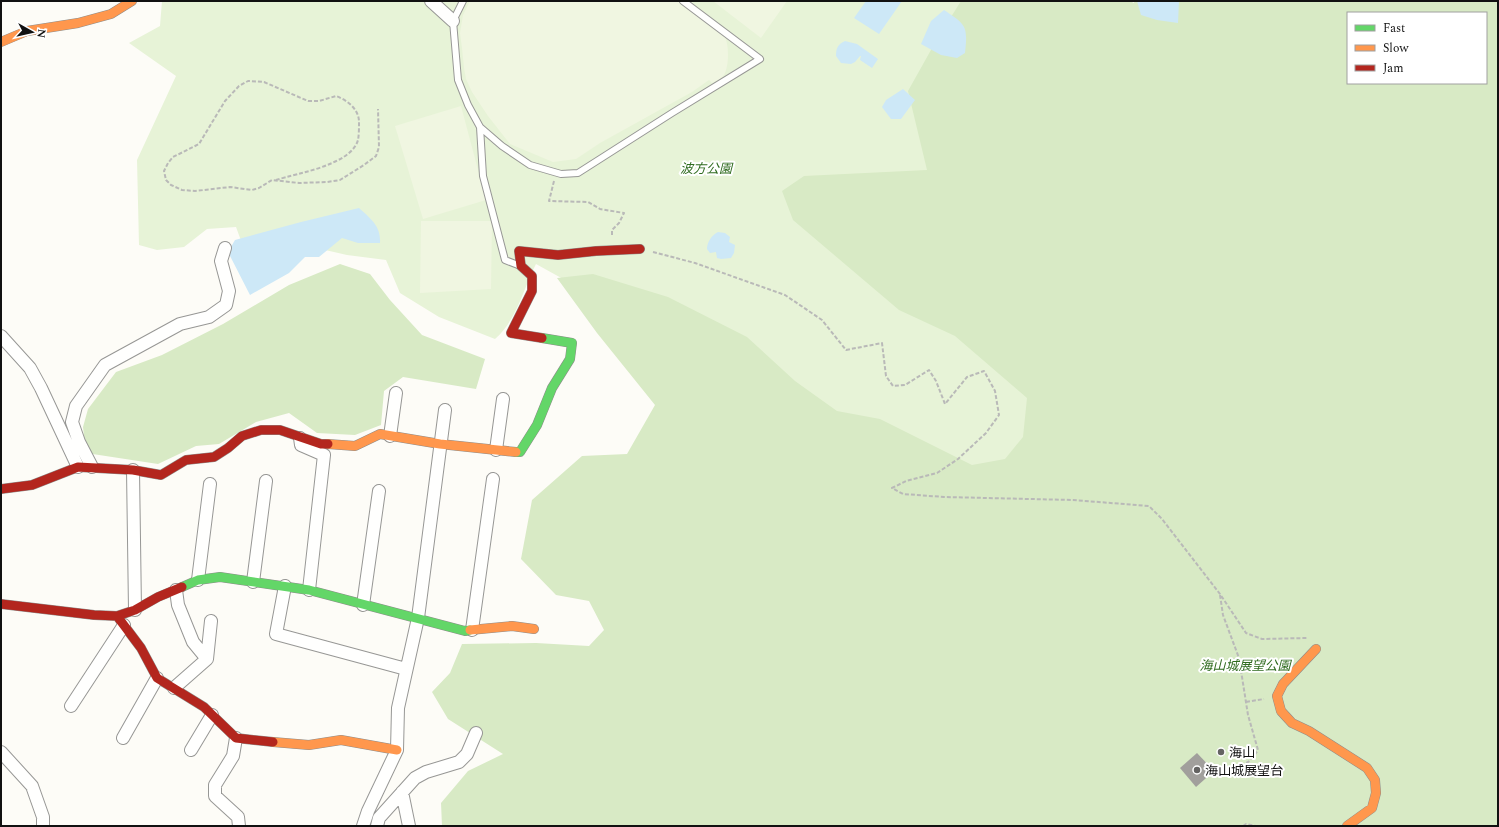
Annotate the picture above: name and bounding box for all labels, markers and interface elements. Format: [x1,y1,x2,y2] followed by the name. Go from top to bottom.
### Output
[12,12,52,52] north arrow
[1347,12,1487,84] legend
[1383,19,1405,38] text: Fast
[32,28,50,39] text: N
[1383,39,1409,58] text: Slow
[1383,59,1404,78] text: Jam
[680,159,734,179] park label: 波方公園
[1199,656,1292,676] park label: 海山城展望公園
[1229,743,1255,763] place label: 海山
[1216,747,1226,757] marker: 海山
[1205,761,1283,781] place label: 海山城展望台
[1192,765,1202,775] marker: 海山城展望台

